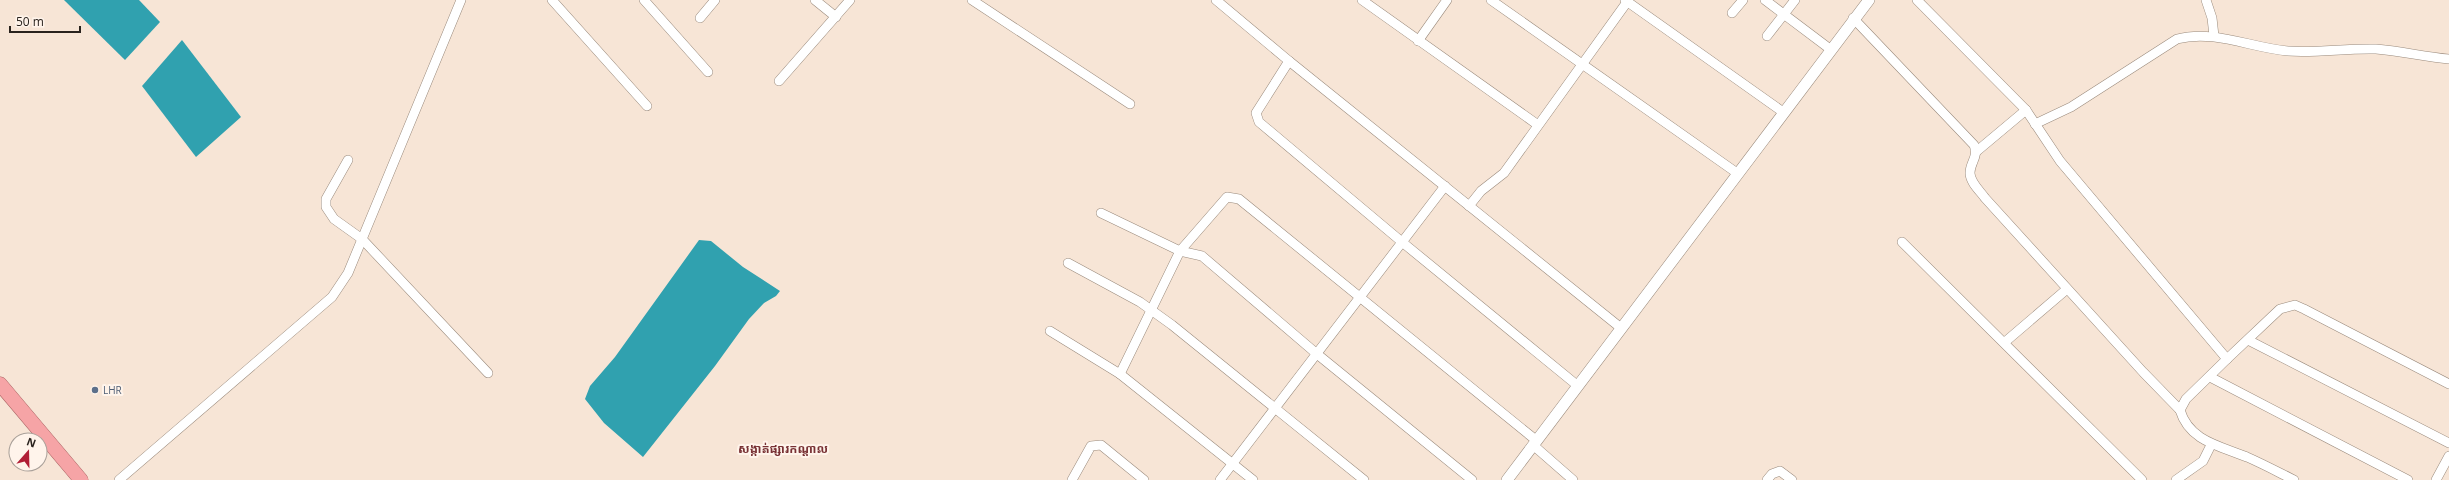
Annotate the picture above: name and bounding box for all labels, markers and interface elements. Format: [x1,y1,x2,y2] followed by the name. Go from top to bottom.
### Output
[10,8,80,34] scale bar
[16,13,44,30] text: 50 m
[103,383,122,397] place label: LHR
[90,385,100,395] marker: LHR
[8,432,48,472] north arrow
[25,434,38,451] text: N
[738,440,828,457] district label: សង្កាត់ផ្សារកណ្ដាល

